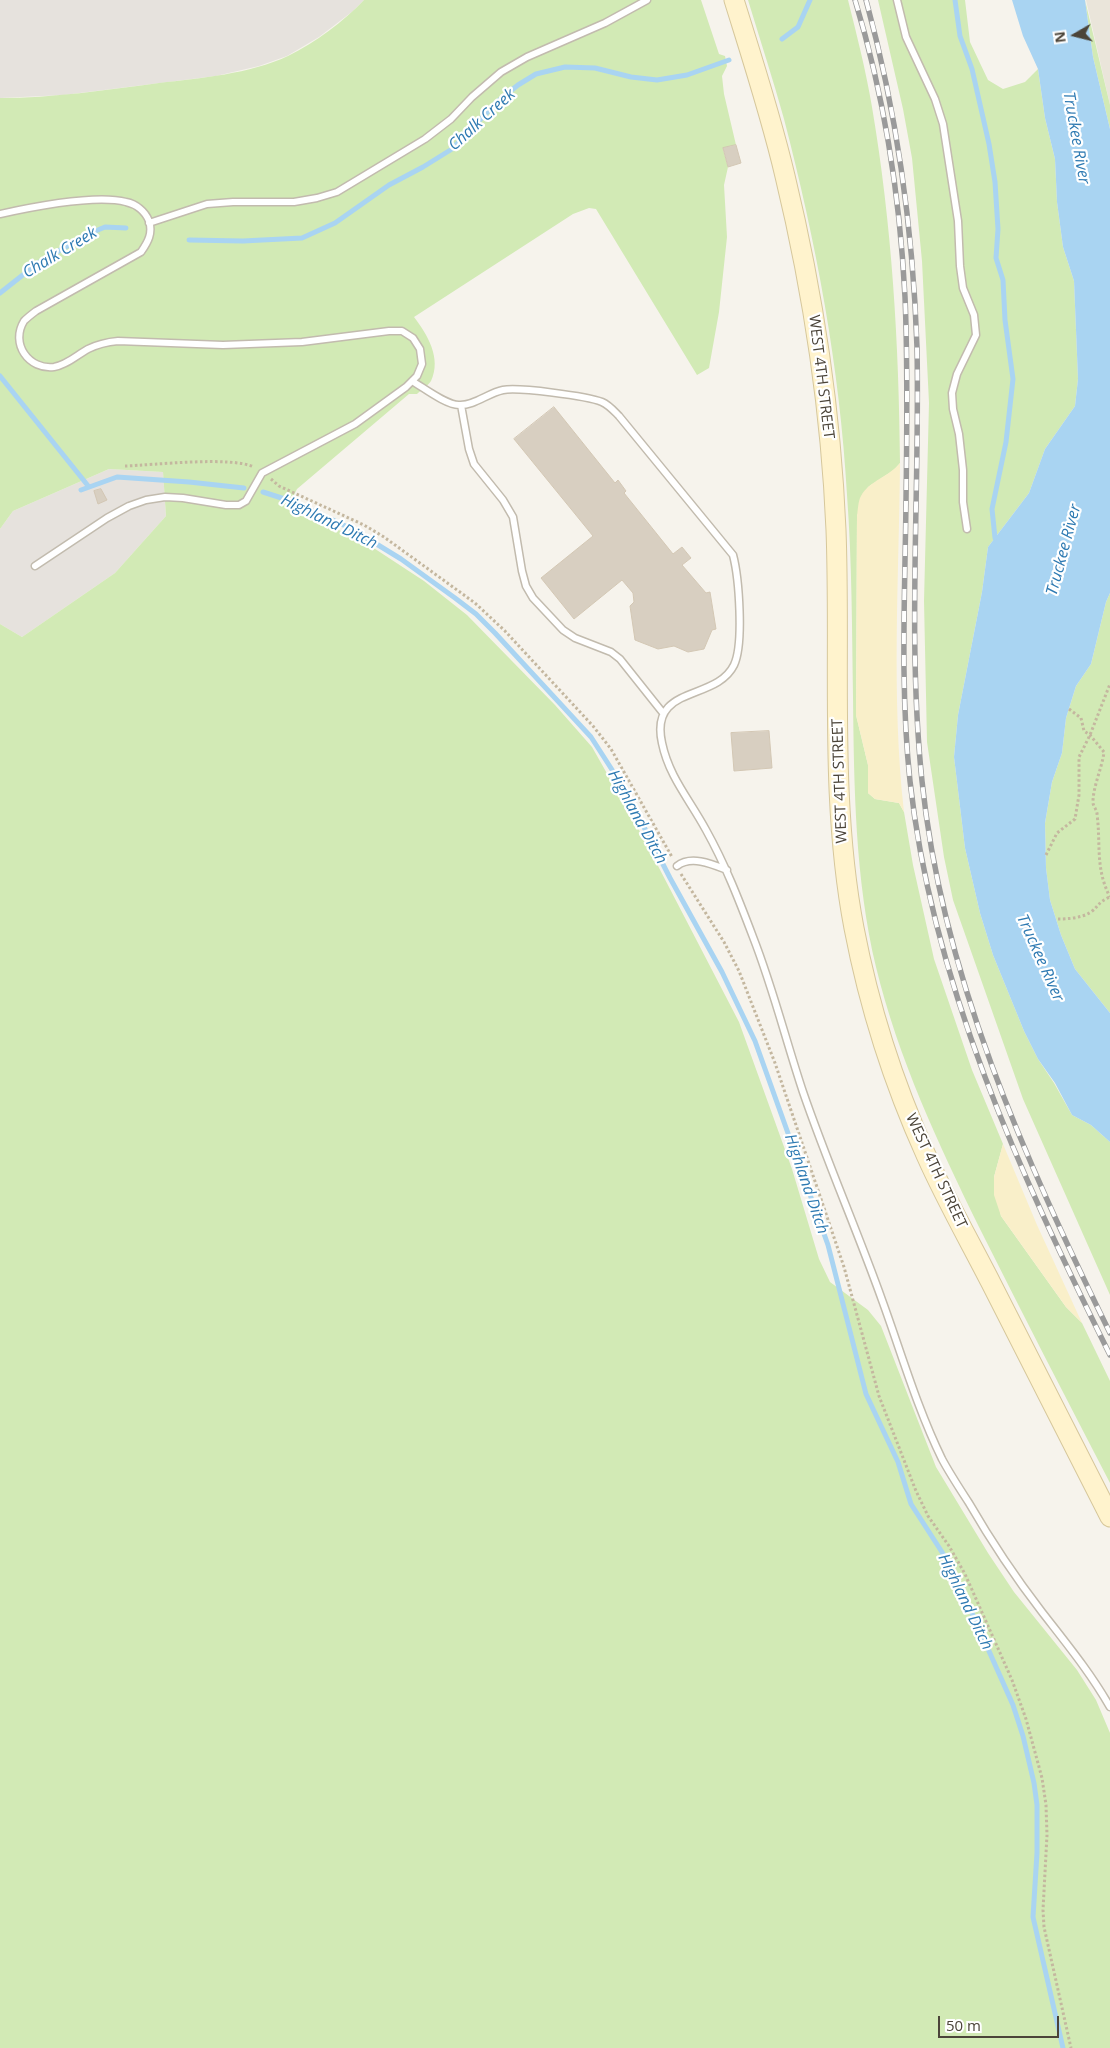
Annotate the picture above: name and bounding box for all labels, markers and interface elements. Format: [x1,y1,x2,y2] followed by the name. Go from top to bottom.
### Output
[1050,10,1100,60] north arrow
[1049,30,1070,44] text: N
[445,85,519,155] water label: Chalk Creek
[1058,90,1094,186] water label: Truckee River
[19,223,101,283] water label: Chalk Creek
[804,314,838,440] street label: WEST 4TH STREET
[278,490,380,554] water label: Highland Ditch
[1043,502,1085,598] water label: Truckee River
[829,718,851,844] street label: WEST 4TH STREET
[603,767,671,867] water label: Highland Ditch
[1012,911,1068,1005] water label: Truckee River
[901,1111,971,1231] street label: WEST 4TH STREET
[780,1131,832,1237] water label: Highland Ditch
[933,1551,997,1653] water label: Highland Ditch
[940,2006,1061,2038] scale bar
[946,2015,981,2035] text: 50 m

